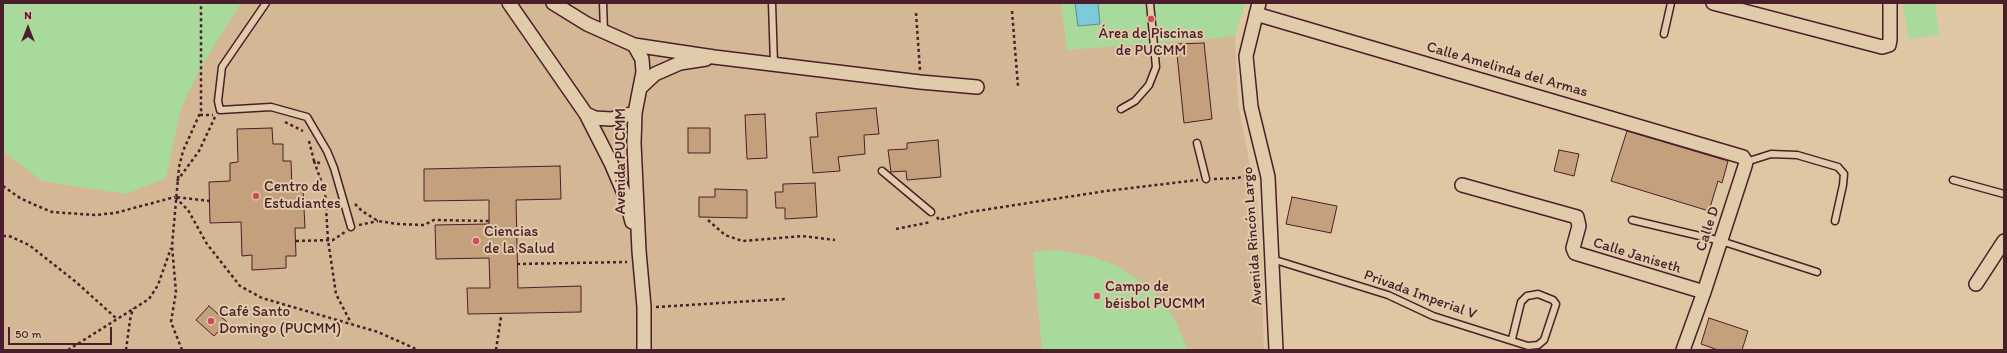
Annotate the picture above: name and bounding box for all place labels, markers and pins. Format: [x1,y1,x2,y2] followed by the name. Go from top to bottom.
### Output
[1146,14,1156,24] marker: Área de Piscinas de PUCMM
[1099,25,1203,60] place label: Área de Piscinas de PUCMM
[264,178,341,213] place label: Centro de Estudiantes
[251,191,261,201] marker: Centro de Estudiantes
[484,223,555,258] place label: Ciencias de la Salud
[471,236,481,246] marker: Ciencias de la Salud
[1105,278,1205,313] place label: Campo de béisbol PUCMM
[1092,291,1102,301] marker: Campo de béisbol PUCMM
[219,303,341,338] place label: Café Santo Domingo (PUCMM)
[206,316,216,326] marker: Café Santo Domingo (PUCMM)

